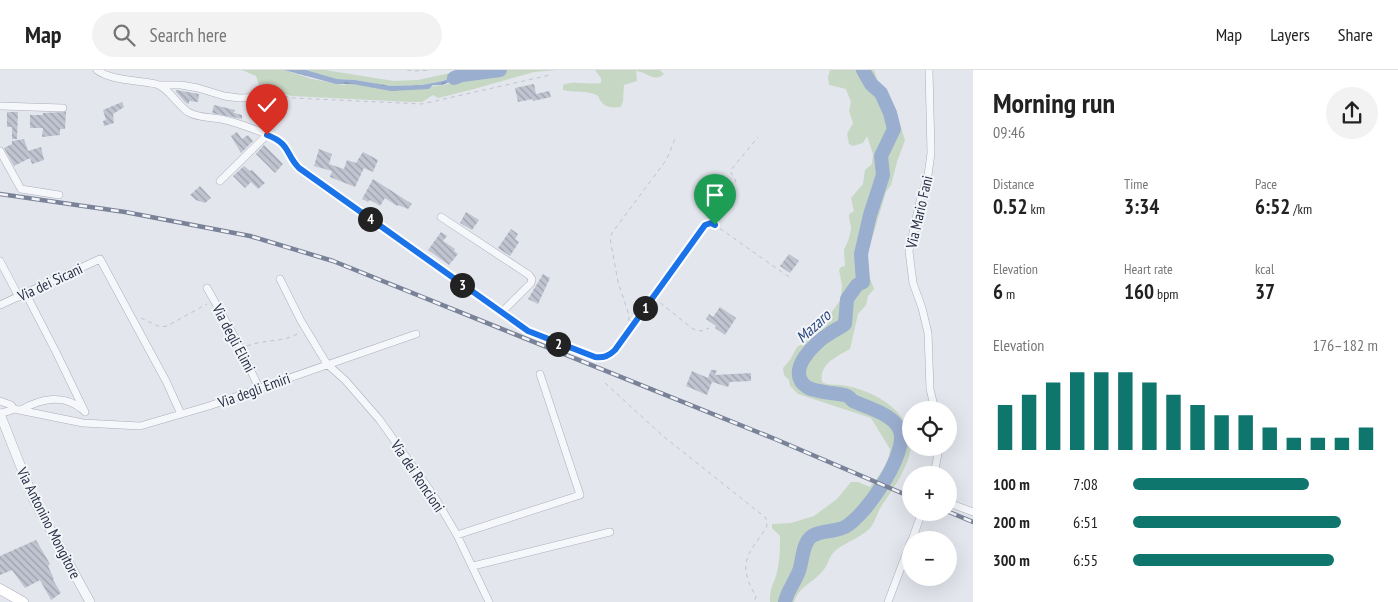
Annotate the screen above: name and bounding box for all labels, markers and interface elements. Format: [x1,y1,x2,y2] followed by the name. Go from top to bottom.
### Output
[92,12,442,57] search box
[25,19,62,50] text: Map
[110,21,138,49] icon: search
[150,23,227,47] text: Search here
[1216,23,1242,46] text: Map
[1270,23,1310,46] text: Layers
[1338,23,1373,46] text: Share
[246,84,288,135] pin
[993,84,1115,121] text: Morning run
[1326,87,1378,139] button: share
[253,91,281,119] icon: check
[993,122,1025,142] text: 09:46
[694,174,736,225] pin
[901,174,937,251] street label: Via Mario Fani
[993,175,1034,193] text: Distance
[1124,175,1148,193] text: Time
[1255,175,1277,193] text: Pace
[701,181,729,209] icon: arrive
[993,193,1028,220] text: 0.52
[1124,193,1159,220] text: 3:34
[1255,193,1290,220] text: 6:52
[1028,200,1045,218] text: km
[1290,200,1312,218] text: /km
[358,206,382,232] pin: 4
[367,210,374,228] text: 4
[14,259,85,306] street label: Via dei Sicani
[993,260,1038,278] text: Elevation
[1124,260,1173,278] text: Heart rate
[1255,260,1274,278] text: kcal
[450,272,474,298] pin: 3
[459,276,466,294] text: 3
[993,278,1003,305] text: 6
[1124,278,1154,305] text: 160
[1255,278,1275,305] text: 37
[1003,285,1015,303] text: m
[1154,285,1178,303] text: bpm
[632,296,658,320] pin: 1
[642,299,649,317] text: 1
[208,300,260,375] street label: Via degli Elimi
[791,304,835,347] water label: Mazaro
[546,332,570,356] pin: 2
[555,335,562,353] text: 2
[993,335,1044,355] text: Elevation
[1313,335,1378,355] text: 176–182 m
[214,368,293,412] street label: Via degli Emiri
[902,401,957,586] map controls
[902,401,957,456] button: locate
[386,435,449,516] street label: Via dei Roncioni
[12,463,85,582] street label: Via Antonino Mongitore
[902,466,957,521] button: +
[993,474,1030,494] text: 100 m
[1073,474,1098,494] text: 7:08
[993,512,1030,532] text: 200 m
[1073,512,1098,532] text: 6:51
[902,531,957,586] button: −
[993,550,1030,570] text: 300 m
[1073,550,1098,570] text: 6:55

